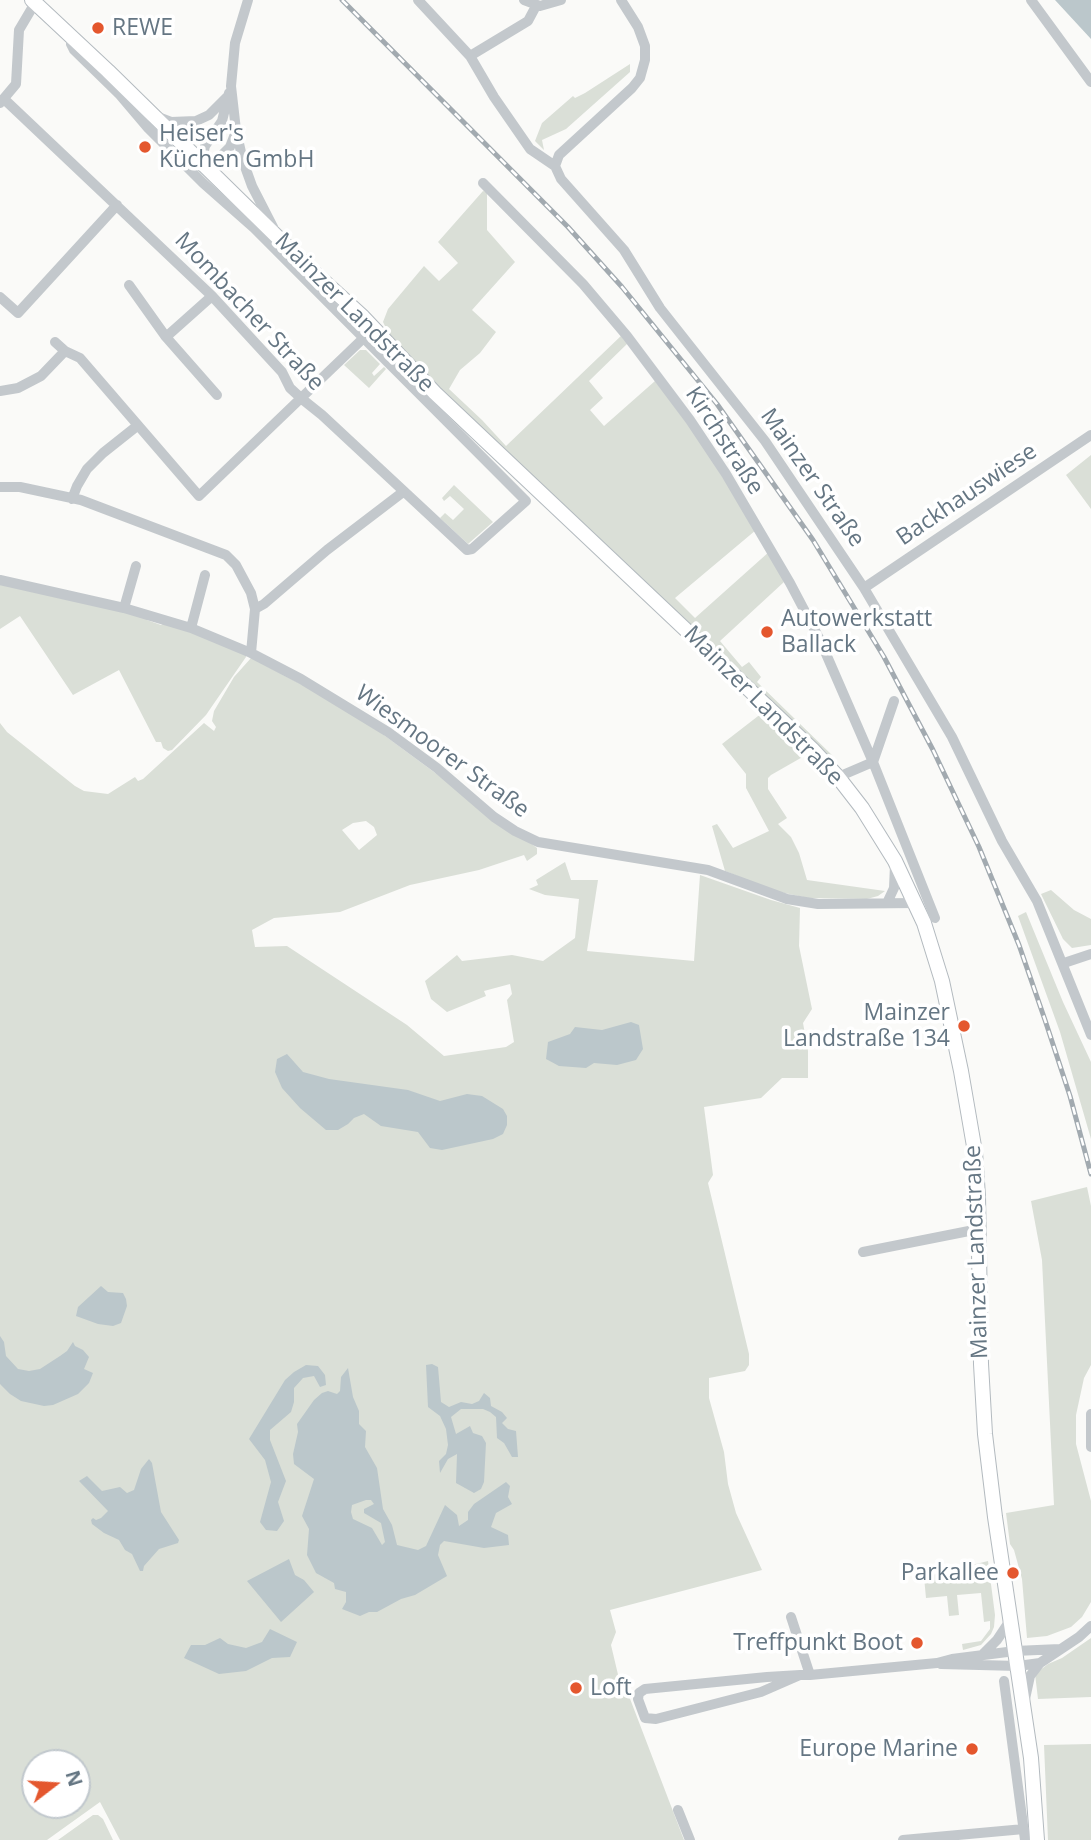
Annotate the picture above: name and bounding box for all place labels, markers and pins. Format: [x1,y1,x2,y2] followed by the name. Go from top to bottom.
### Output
[112,14,173,42] place label: REWE
[90,20,106,36] marker: REWE
[159,120,314,174] place label: Heiser's Küchen GmbH
[137,139,153,155] marker: Heiser's Küchen GmbH
[781,605,932,659] place label: Autowerkstatt Ballack
[759,624,775,640] marker: Autowerkstatt Ballack
[783,999,950,1053] place label: Mainzer Landstraße 134
[956,1018,972,1034] marker: Mainzer Landstraße 134
[901,1559,999,1587] place label: Parkallee
[1005,1565,1021,1581] marker: Parkallee
[733,1629,903,1657] place label: Treffpunkt Boot
[909,1635,925,1651] marker: Treffpunkt Boot
[590,1674,632,1702] place label: Loft
[568,1680,584,1696] marker: Loft
[799,1735,958,1763] place label: Europe Marine
[964,1741,980,1757] marker: Europe Marine

